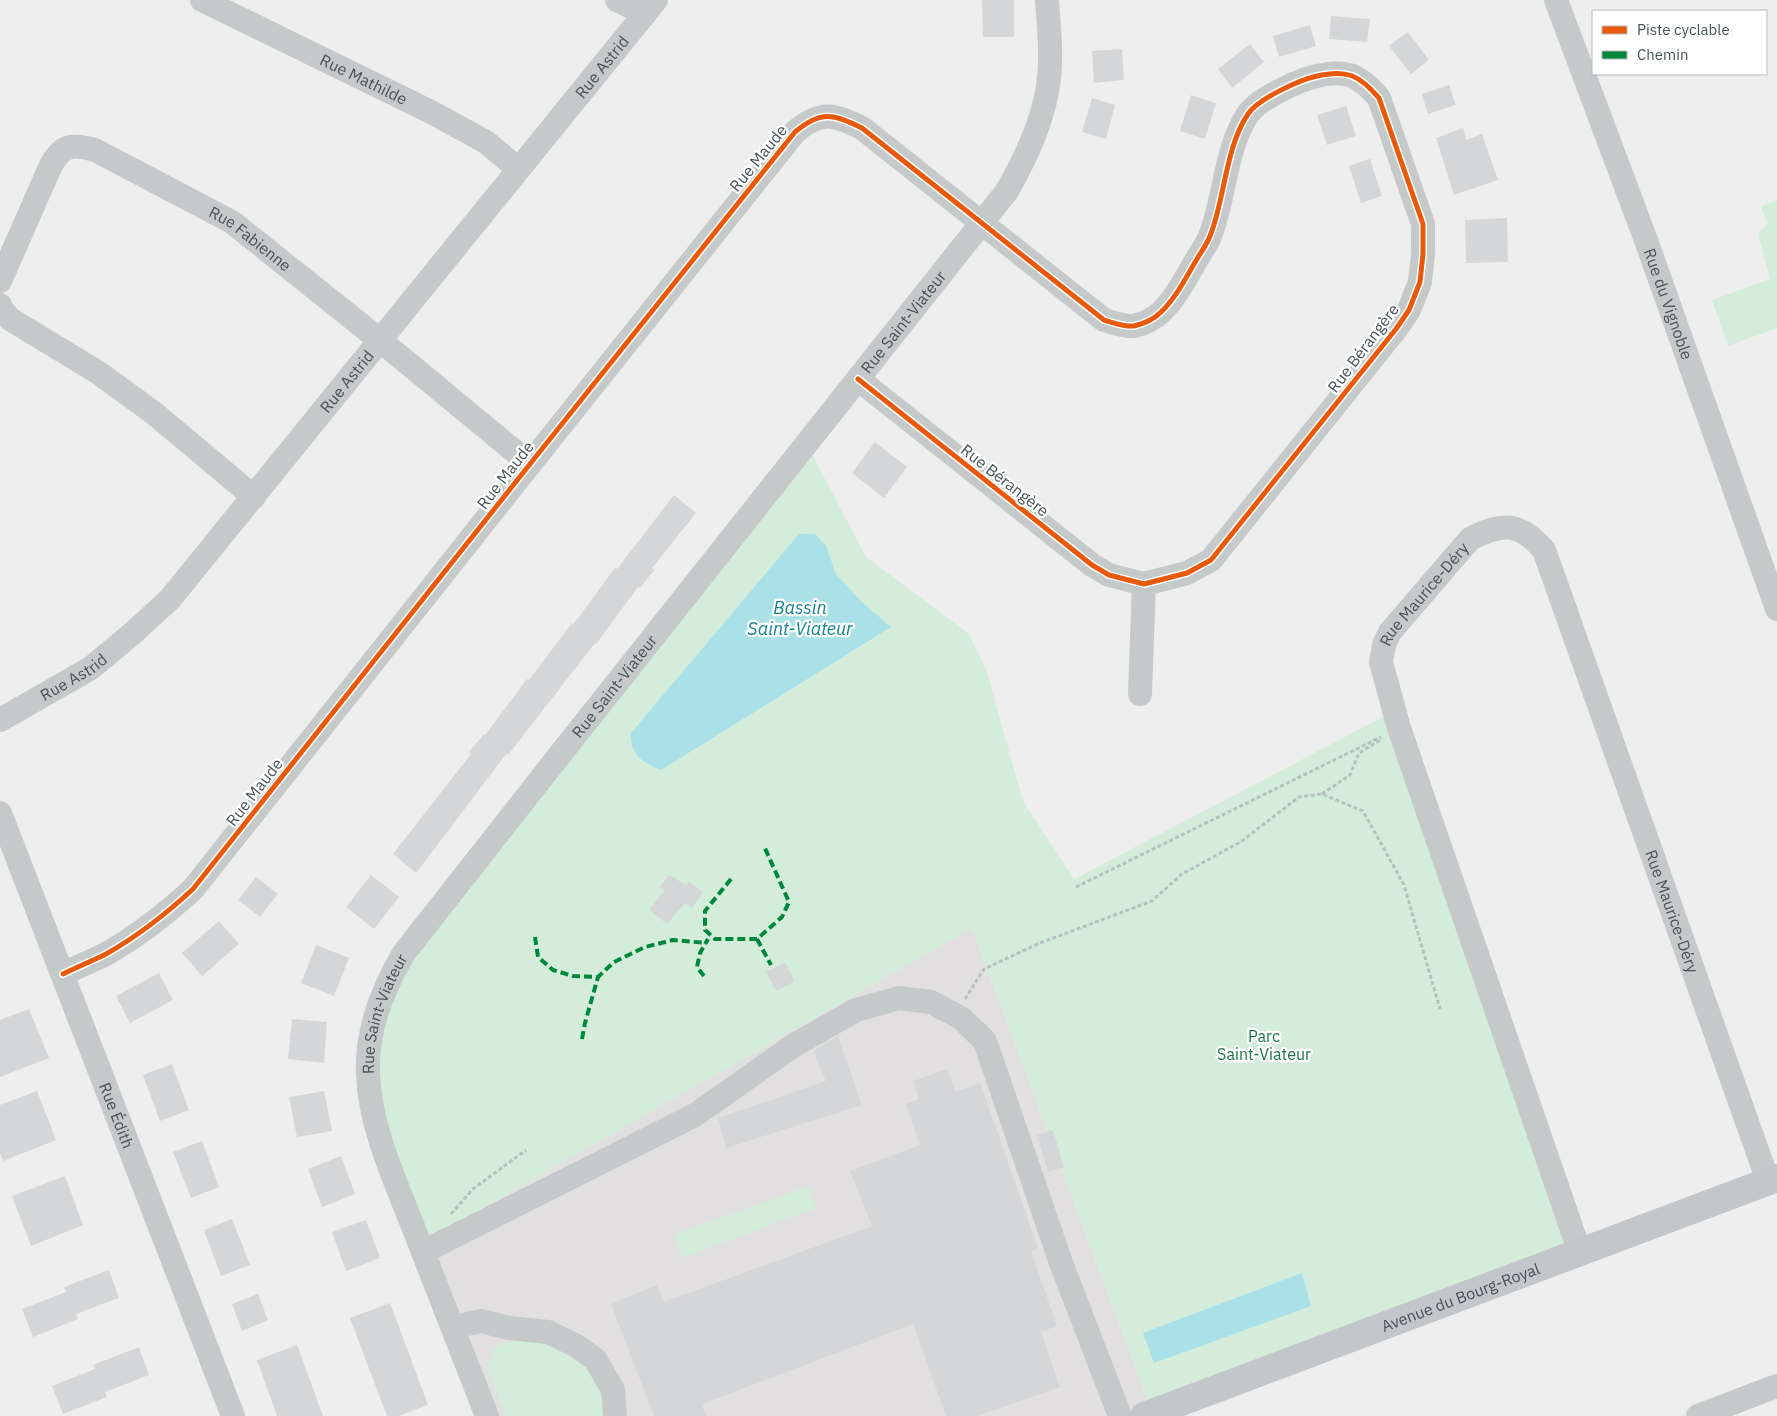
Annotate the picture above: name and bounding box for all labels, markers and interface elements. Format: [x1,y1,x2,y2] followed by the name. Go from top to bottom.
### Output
[1592,10,1767,75] legend
[1637,20,1730,39] text: Piste cyclable
[570,32,633,102] street label: Rue Astrid
[1637,45,1688,64] text: Chemin
[317,49,411,109] street label: Rue Mathilde
[725,120,791,196] street label: Rue Maude
[206,202,296,276] street label: Rue Fabienne
[1640,245,1698,362] street label: Rue du Vignoble
[856,266,950,377] street label: Rue Saint-Viateur
[1323,299,1403,396] street label: Rue Bérangère
[315,346,378,417] street label: Rue Astrid
[472,437,538,513] street label: Rue Maude
[957,439,1053,521] street label: Rue Bérangère
[1375,538,1473,649] street label: Rue Maurice-Déry
[747,596,853,640] water label: Bassin Saint-Viateur
[567,631,661,742] street label: Rue Saint-Viateur
[36,649,111,705] street label: Rue Astrid
[221,754,287,830] street label: Rue Maude
[1641,847,1703,976] street label: Rue Maurice-Déry
[358,950,412,1074] street label: Rue Saint-Viateur
[1217,1026,1311,1064] park label: Parc Saint-Viateur
[95,1079,139,1151] street label: Rue Édith
[1378,1258,1542,1336] street label: Avenue du Bourg-Royal

